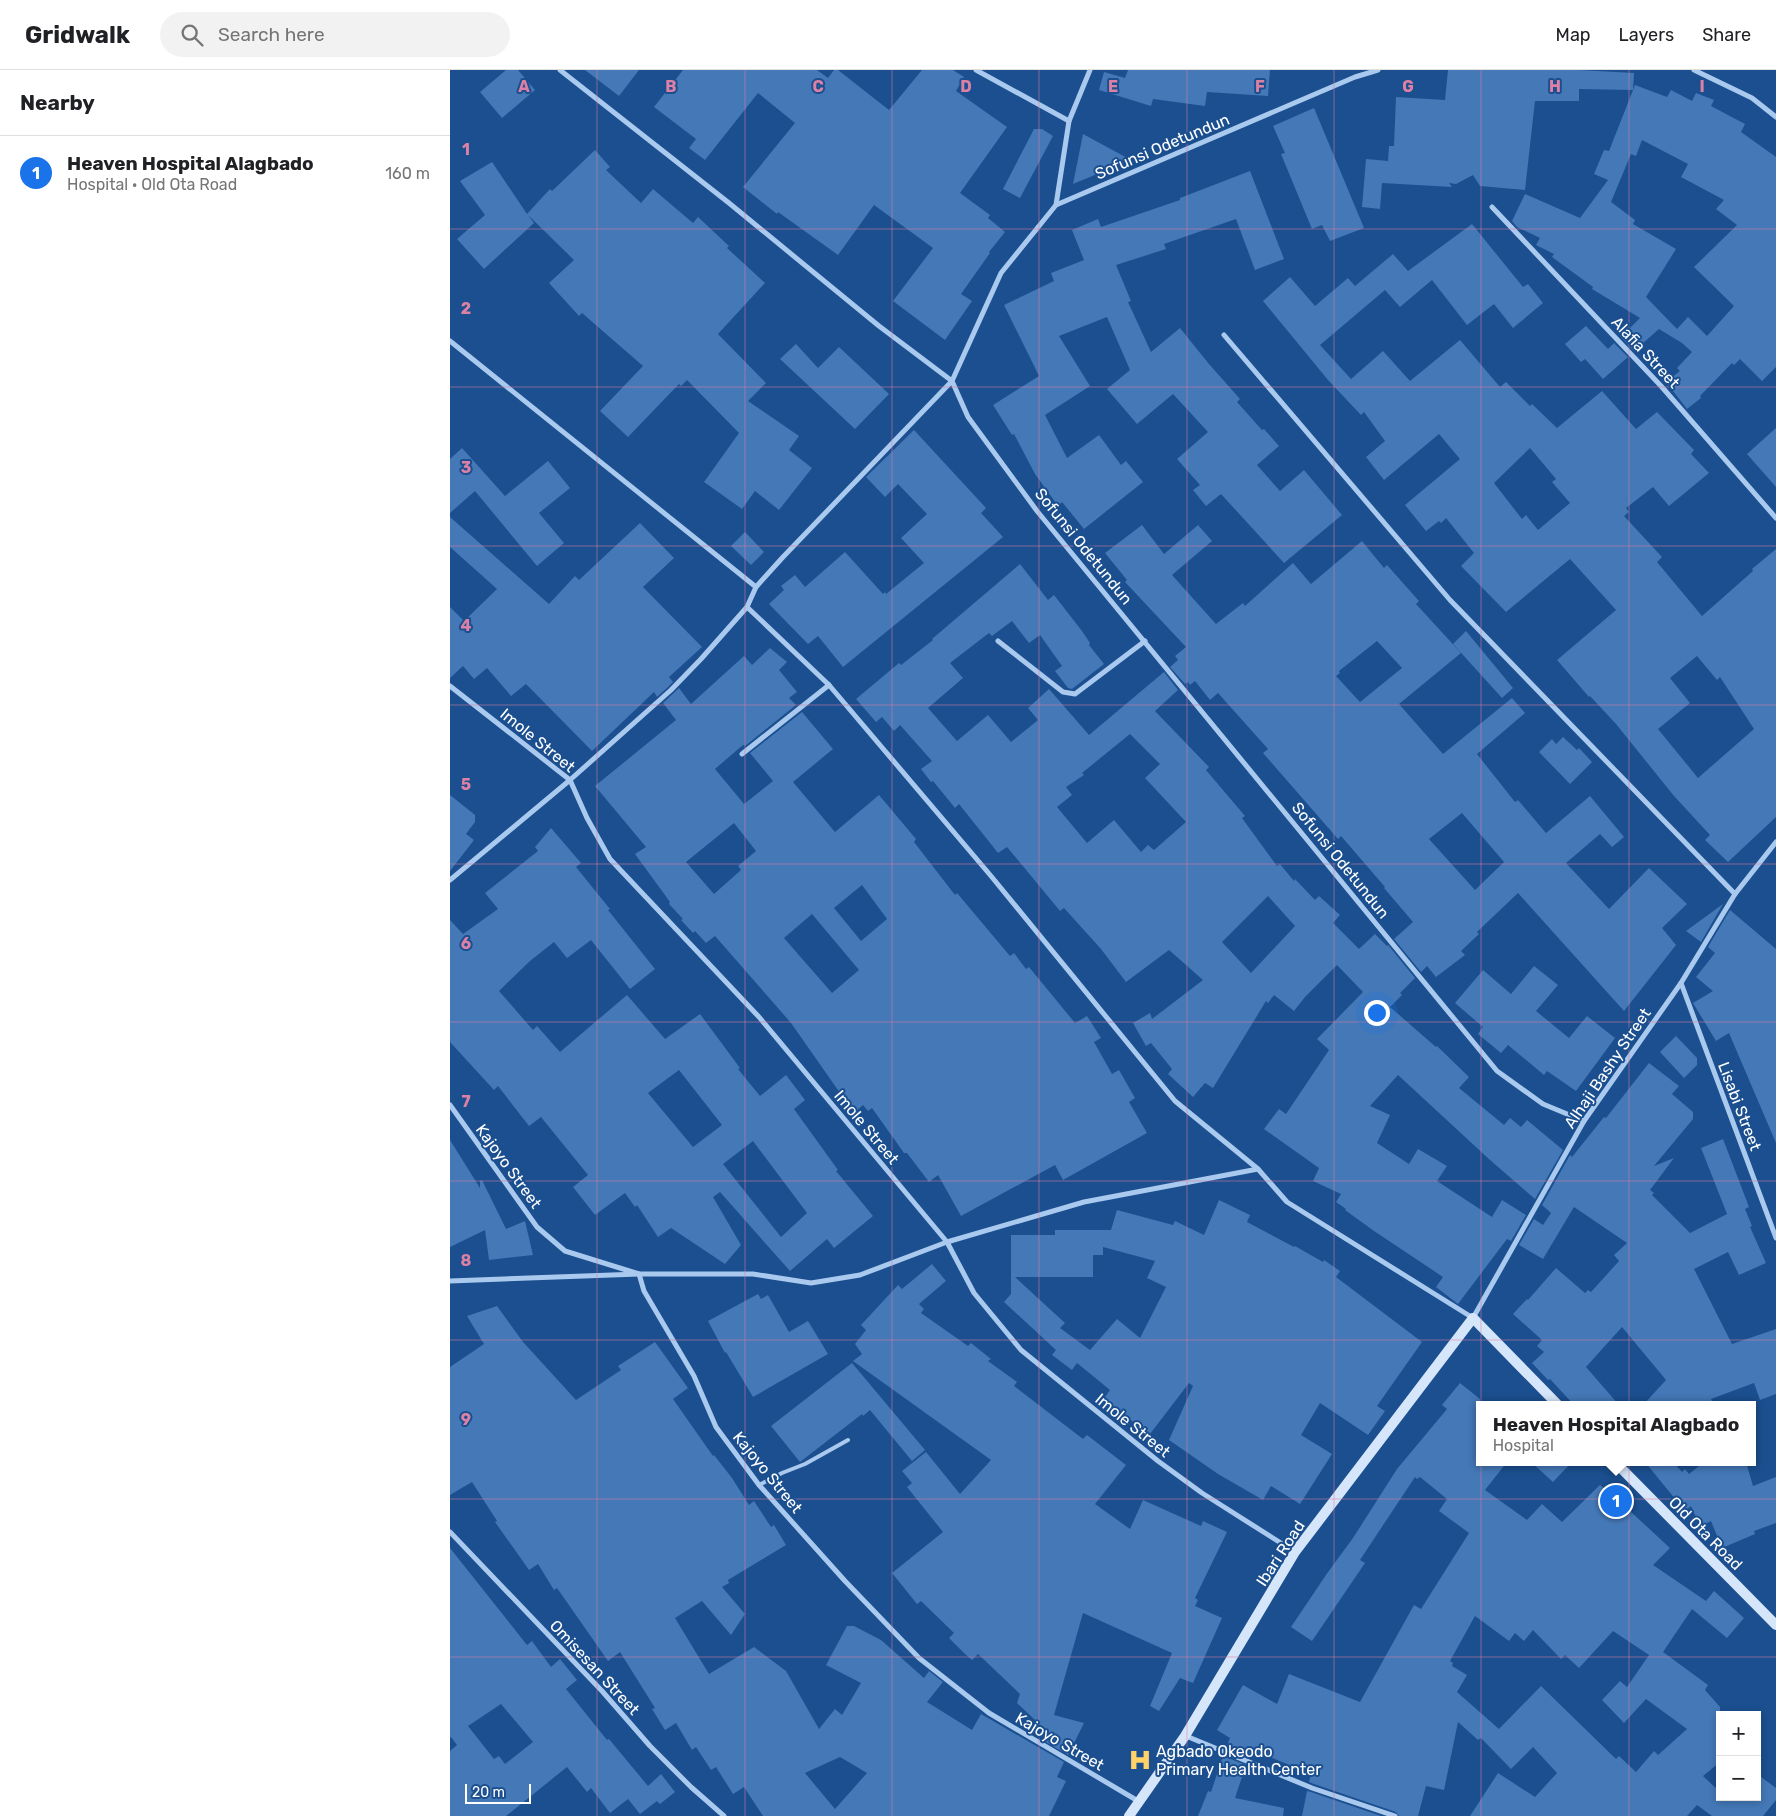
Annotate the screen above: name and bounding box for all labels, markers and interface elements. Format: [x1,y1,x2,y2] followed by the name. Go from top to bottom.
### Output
[160,12,510,57] search box
[25,21,130,49] text: Gridwalk
[178,21,206,49] icon: search
[218,23,325,46] text: Search here
[1556,24,1591,46] text: Map
[1619,24,1674,46] text: Layers
[1702,24,1751,46] text: Share
[518,77,530,96] text: A
[665,77,677,96] text: B
[812,77,824,96] text: C
[960,77,972,96] text: D
[1108,77,1118,96] text: E
[1255,77,1265,96] text: F
[1402,77,1414,96] text: G
[1549,77,1561,96] text: H
[1699,77,1705,96] text: I
[20,90,95,115] text: Nearby
[1092,110,1232,183] street label: Sofunsi Odetundun
[462,140,470,159] text: 1
[67,152,314,175] text: Heaven Hospital Alagbado
[32,164,40,183] text: 1
[385,164,430,183] text: 160 m
[67,175,237,194] text: Hospital · Old Ota Road
[461,299,471,318] text: 2
[1608,313,1684,392] street label: Alafia Street
[461,458,471,477] text: 3
[1031,484,1136,608] street label: Sofunsi Odetundun
[461,616,472,635] text: 4
[496,704,579,776] street label: Imole Street
[461,775,471,794] text: 5
[1288,798,1393,922] street label: Sofunsi Odetundun
[461,934,471,953] text: 6
[1364,1000,1390,1026] your location
[1560,1005,1655,1132] street label: Alhaji Bashy Street
[1714,1059,1765,1153] street label: Lisabi Street
[830,1086,903,1168] street label: Imole Street
[461,1092,471,1111] text: 7
[472,1121,545,1212] street label: Kajoyo Street
[461,1251,472,1270] text: 8
[1091,1389,1174,1461] street label: Imole Street
[1476,1401,1756,1466] popup
[461,1410,471,1429] text: 9
[1493,1413,1739,1436] text: Heaven Hospital Alagbado
[729,1428,806,1517] street label: Kajoyo Street
[1493,1436,1554,1455] text: Hospital
[1600,1482,1632,1520] pin: 1
[1665,1493,1746,1574] street label: Old Ota Road
[1252,1517,1309,1590] street label: Ibari Road
[546,1616,643,1719] street label: Omisesan Street
[1012,1708,1108,1774] street label: Kajoyo Street
[1716,1711,1761,1801] map controls
[1716,1711,1761,1756] button: +
[1156,1742,1321,1779] place label: Agbado Okeodo Primary Health Center
[1127,1747,1153,1773] hospital icon: Agbado Okeodo Primary Health Center
[1716,1756,1761,1801] button: −
[465,1781,531,1804] scale bar
[472,1784,505,1801] text: 20 m

